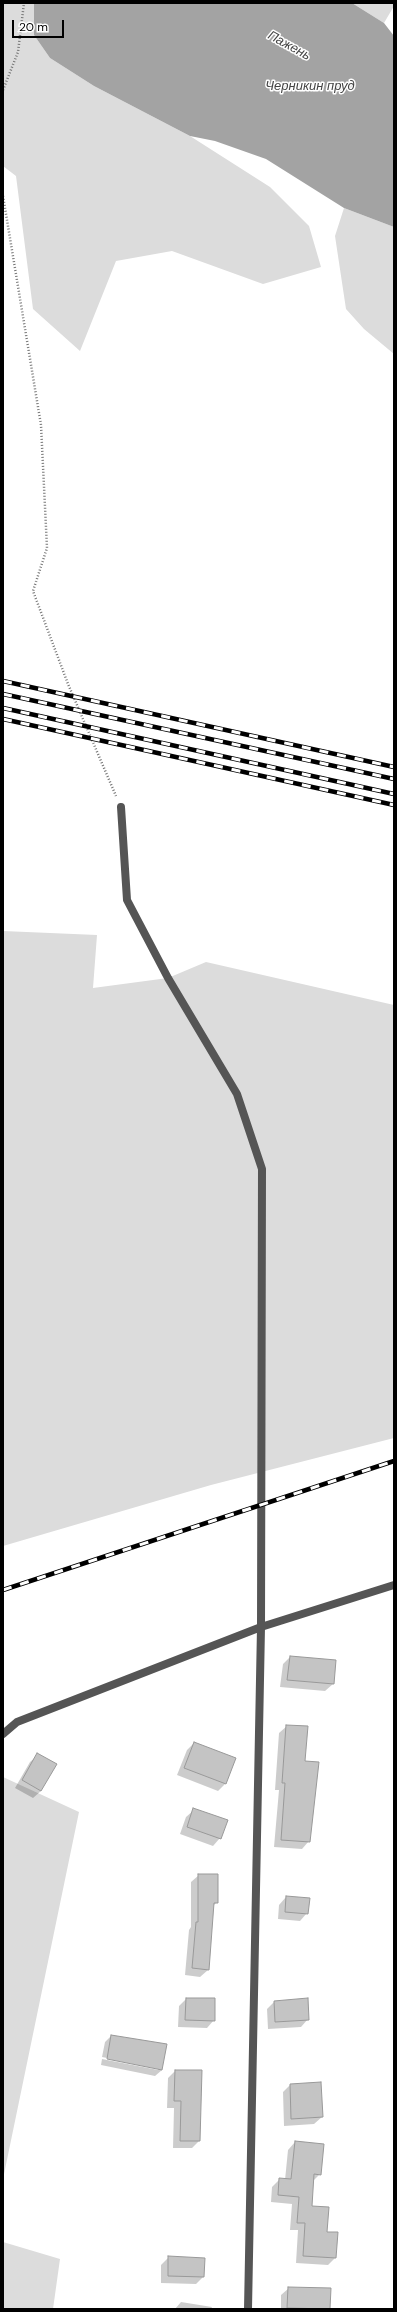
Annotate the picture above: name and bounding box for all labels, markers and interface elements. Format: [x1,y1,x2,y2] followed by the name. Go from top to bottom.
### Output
[14,12,66,38] scale bar
[19,19,48,35] text: 20 m
[265,28,313,64] water label: Пажень
[265,79,355,95] water label: Черникин пруд

